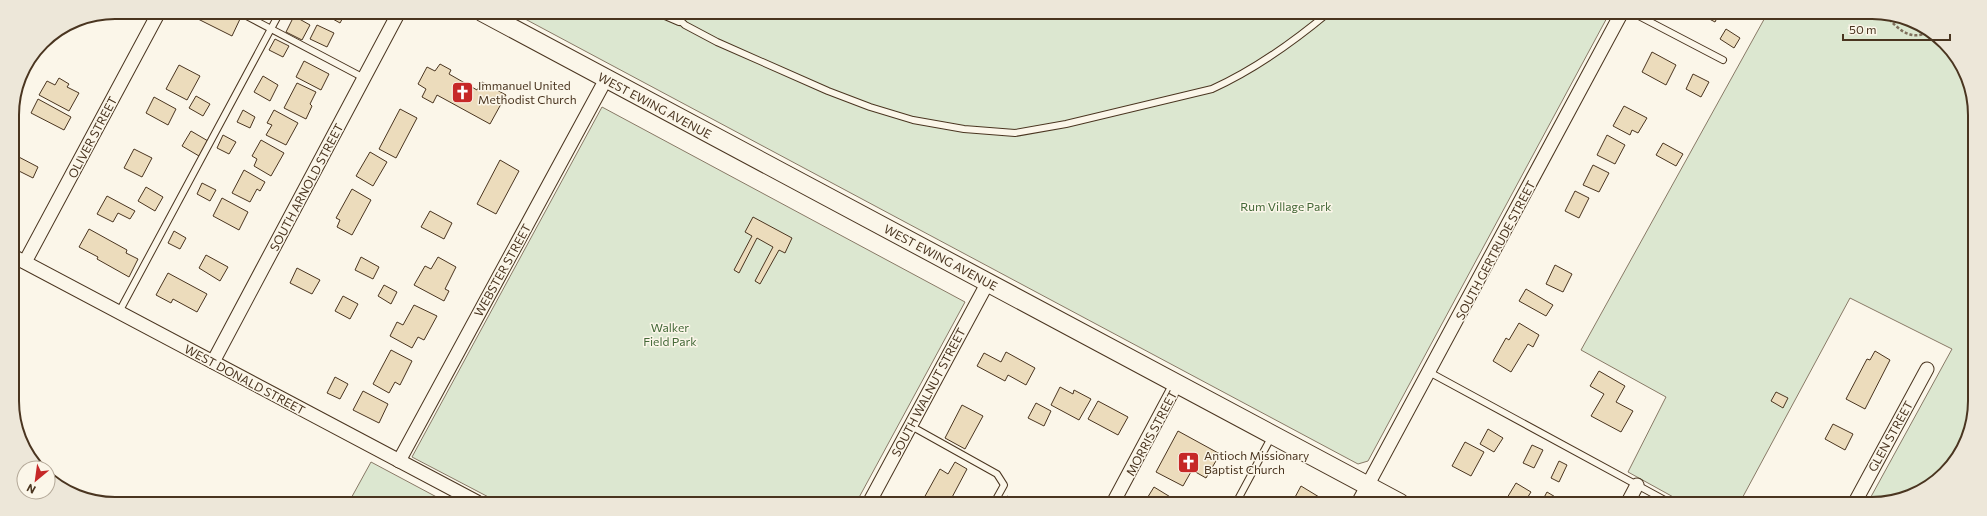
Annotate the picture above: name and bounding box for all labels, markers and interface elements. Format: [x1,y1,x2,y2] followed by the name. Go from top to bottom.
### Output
[1843,16,1950,42] scale bar
[1849,22,1877,36] text: 50 m
[596,69,714,141] street label: WEST EWING AVENUE
[478,78,577,106] place label: Immanuel United Methodist Church
[450,79,476,105] church icon: Immanuel United Methodist Church
[65,94,120,180] street label: OLIVER STREET
[266,121,346,253] street label: SOUTH ARNOLD STREET
[1452,178,1538,322] street label: SOUTH GERTRUDE STREET
[1240,199,1332,213] park label: Rum Village Park
[471,221,533,319] street label: WEBSTER STREET
[882,221,1000,293] street label: WEST EWING AVENUE
[643,320,697,348] park label: Walker Field Park
[888,325,968,459] street label: SOUTH WALNUT STREET
[182,341,308,417] street label: WEST DONALD STREET
[1123,388,1179,478] street label: MORRIS STREET
[1865,398,1915,474] street label: GLEN STREET
[1204,448,1309,476] place label: Antioch Missionary Baptist Church
[1176,449,1202,475] church icon: Antioch Missionary Baptist Church
[16,460,56,500] north arrow
[24,481,38,497] text: N

